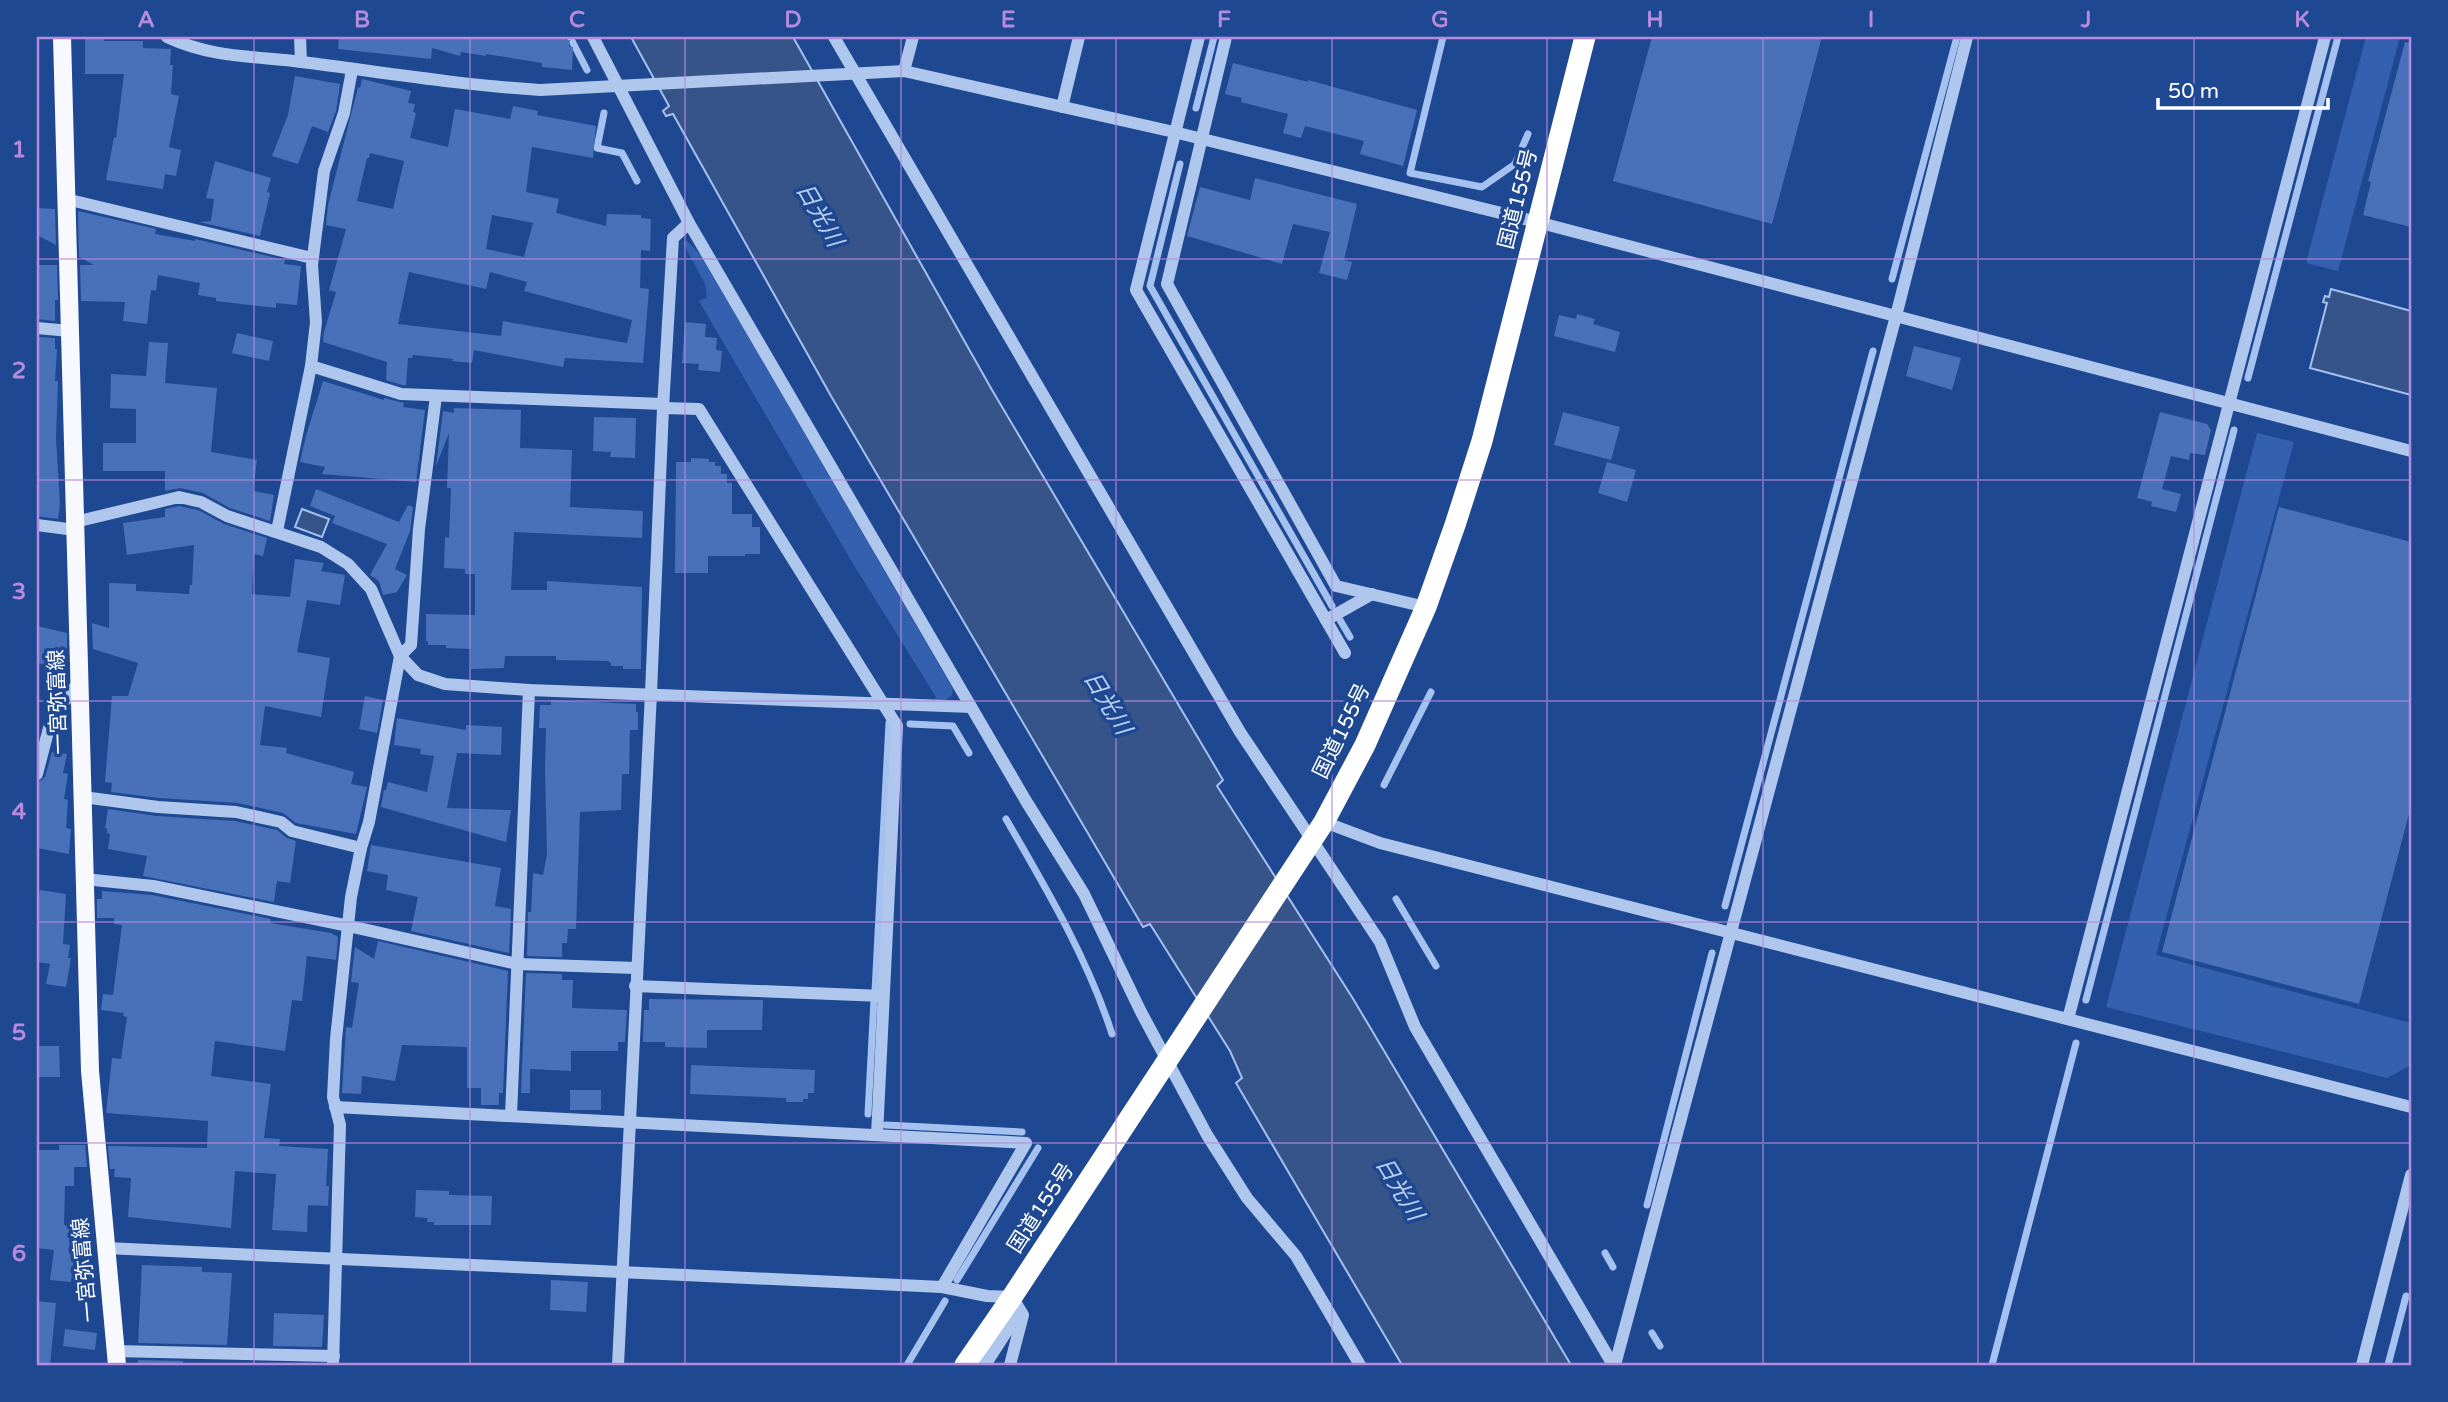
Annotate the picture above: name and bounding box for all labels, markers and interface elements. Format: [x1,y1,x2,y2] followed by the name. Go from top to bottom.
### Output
[137,6,155,34] text: A
[354,6,370,34] text: B
[569,6,585,34] text: C
[784,6,802,34] text: D
[1001,6,1015,34] text: E
[1217,6,1231,34] text: F
[1431,6,1449,34] text: G
[1646,6,1664,34] text: H
[1868,6,1874,34] text: I
[2080,6,2091,34] text: J
[2294,6,2310,34] text: K
[2158,66,2327,110] scale bar
[2168,79,2219,104] text: 50 m
[12,136,26,164] text: 1
[1493,146,1543,252] street label: 国道155号
[790,178,850,254] water label: 日光川
[12,357,26,385] text: 2
[12,578,26,606] text: 3
[44,649,72,755] street label: 一宮弥富線
[1077,666,1138,742] water label: 日光川
[1308,679,1376,783] street label: 国道155号
[12,798,27,826] text: 4
[12,1019,26,1047] text: 5
[1369,1152,1430,1228] water label: 日光川
[1003,1158,1079,1258] street label: 国道155号
[68,1217,102,1323] street label: 一宮弥富線
[12,1240,26,1268] text: 6

